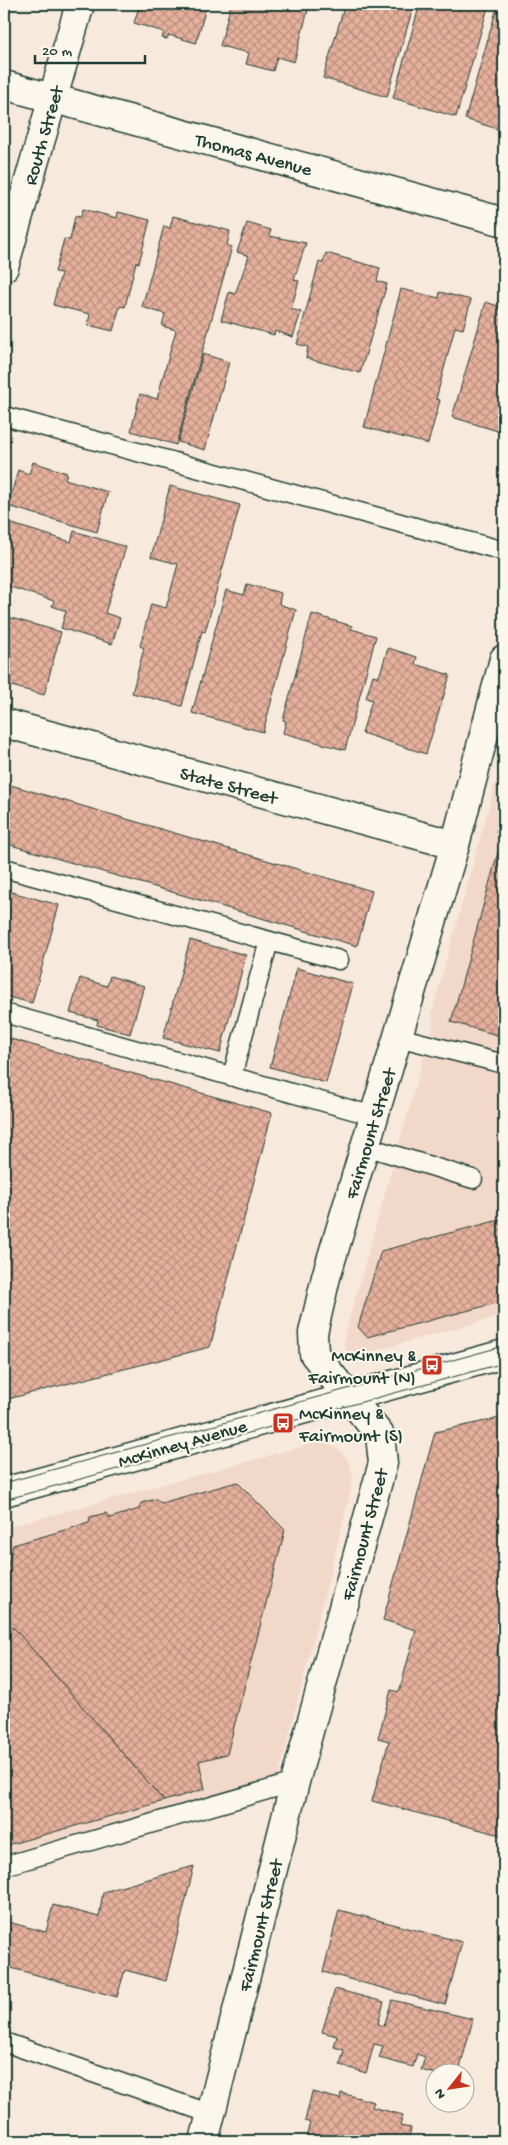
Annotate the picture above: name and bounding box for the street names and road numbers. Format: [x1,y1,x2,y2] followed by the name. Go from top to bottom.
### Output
[20,82,71,188] street label: Routh Street
[191,129,314,183] street label: Thomas Avenue
[177,763,281,812] street label: State Street
[341,1064,404,1203] street label: Fairmount Street
[116,1416,250,1475] street label: McKinney Avenue
[337,1464,396,1604] street label: Fairmount Street
[235,1855,290,1995] street label: Fairmount Street

